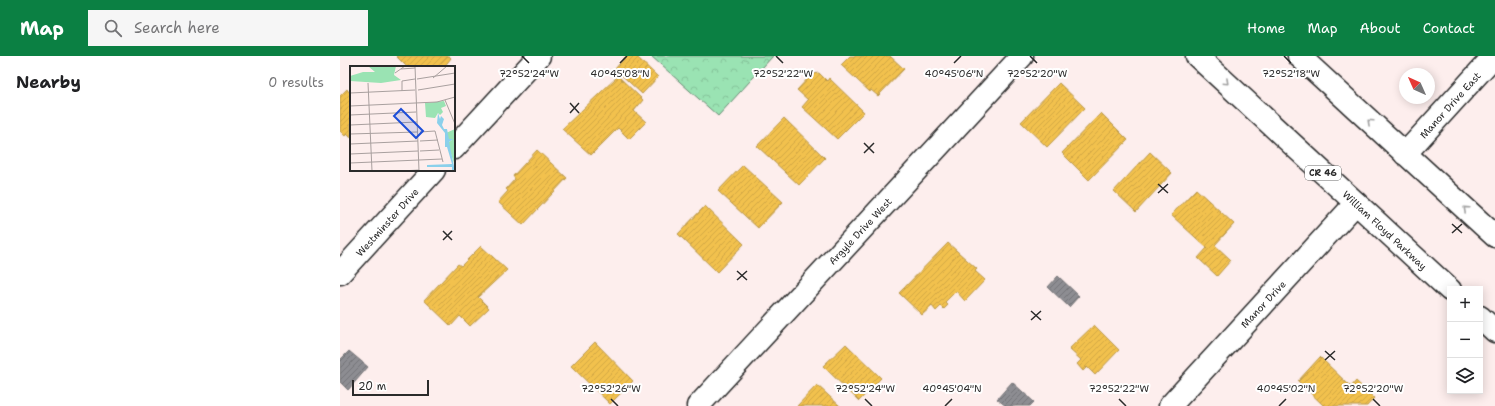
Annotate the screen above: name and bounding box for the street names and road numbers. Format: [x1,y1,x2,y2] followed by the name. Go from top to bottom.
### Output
[1417,69,1484,141] street label: Manor Drive East
[1305,166,1341,180] road number: CR 46
[353,185,422,259] street label: Westminster Drive
[1340,188,1430,273] street label: William Floyd Parkway
[826,195,895,268] street label: Argyle Drive West
[1238,278,1289,331] street label: Manor Drive

